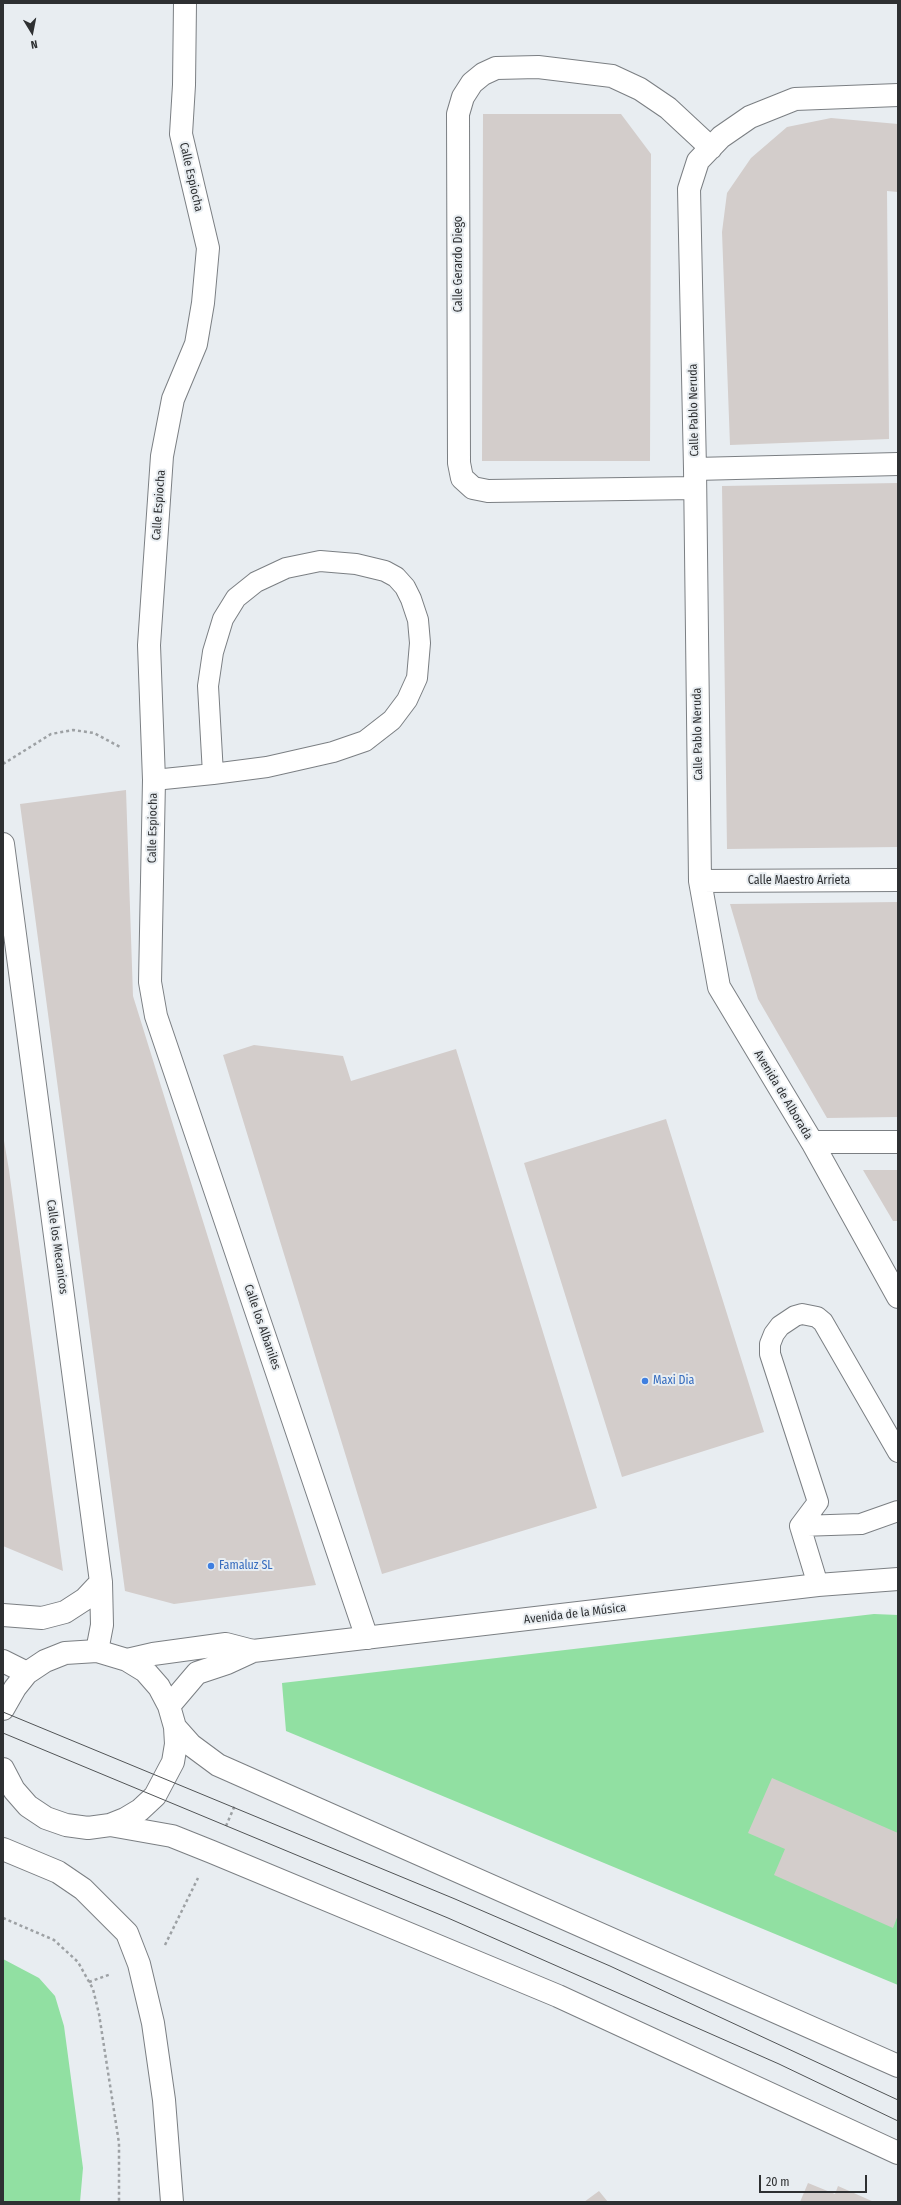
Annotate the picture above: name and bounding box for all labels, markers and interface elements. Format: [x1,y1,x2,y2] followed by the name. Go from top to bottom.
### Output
[12,12,52,52] north arrow
[30,37,39,51] text: N
[176,141,206,213] street label: Calle Espiocha
[452,216,466,312] street label: Calle Gerardo Diego
[686,363,702,457] street label: Calle Pablo Neruda
[149,469,169,541] street label: Calle Espiocha
[690,687,706,781] street label: Calle Pablo Neruda
[145,793,161,863] street label: Calle Espiocha
[748,874,850,888] street label: Calle Maestro Arrieta
[751,1048,815,1142] street label: Avenida de Alborada
[43,1199,71,1295] street label: Calle los Mecanicos
[241,1282,283,1372] street label: Calle los Albaniles
[653,1374,694,1388] place label: Maxi Dia
[640,1376,650,1386] marker: Maxi Dia
[219,1559,273,1573] place label: Famaluz SL
[206,1561,216,1571] marker: Famaluz SL
[523,1601,627,1627] street label: Avenida de la Música
[761,2167,869,2193] scale bar
[766,2175,790,2189] text: 20 m

